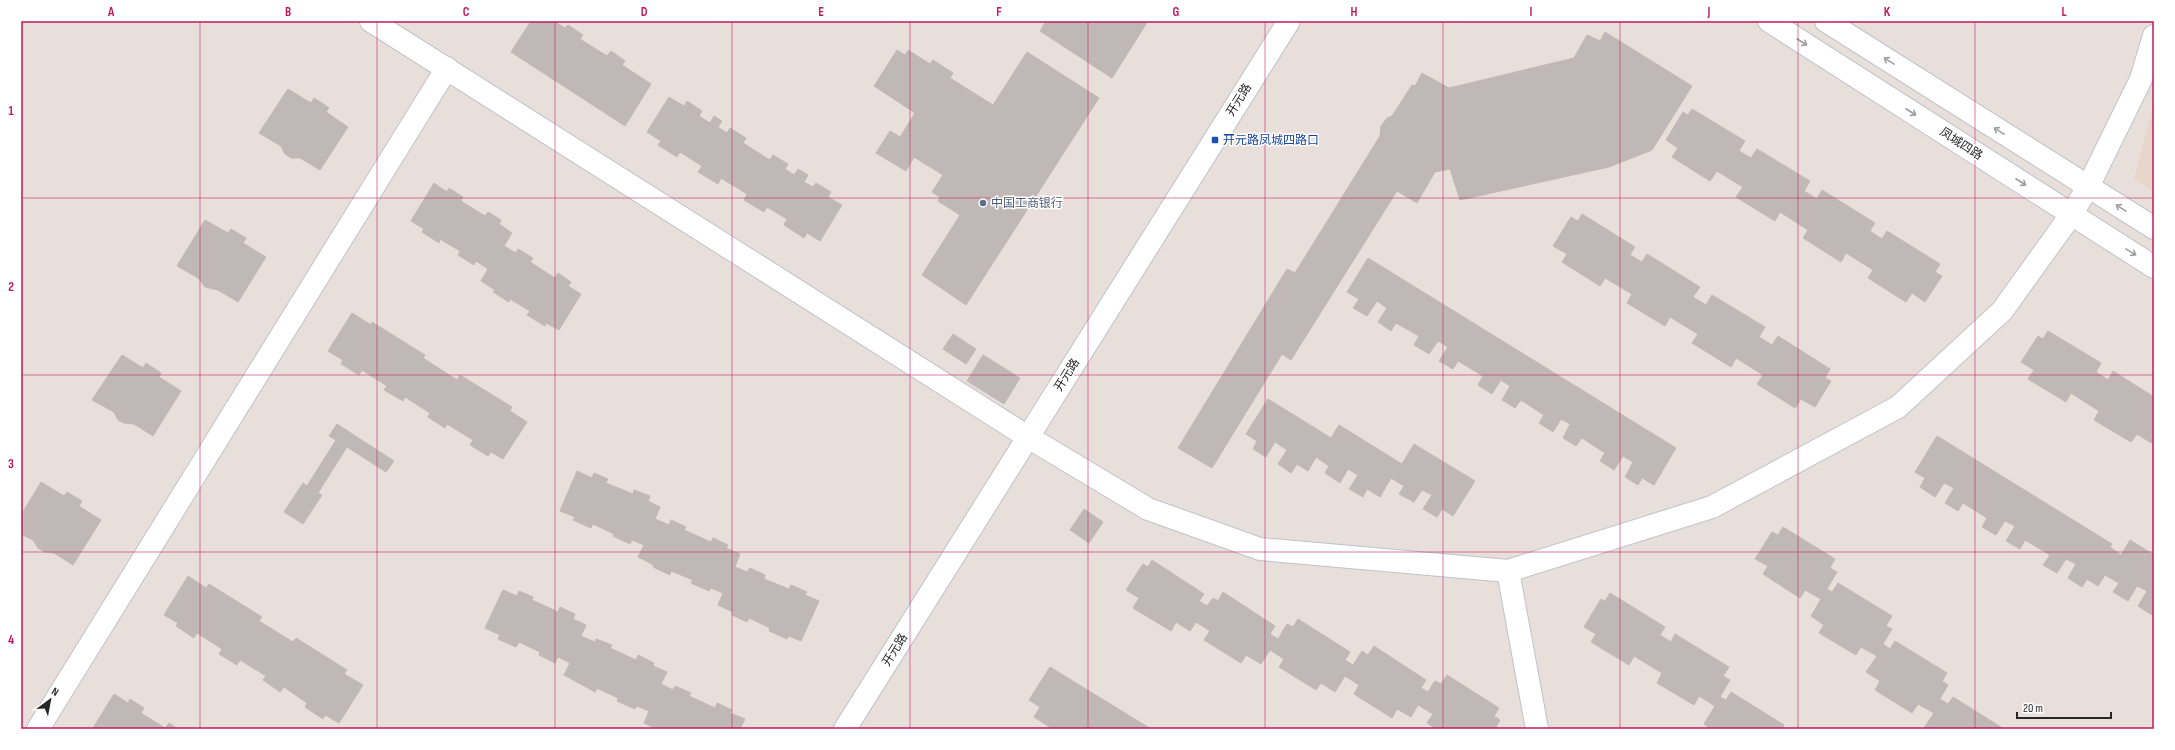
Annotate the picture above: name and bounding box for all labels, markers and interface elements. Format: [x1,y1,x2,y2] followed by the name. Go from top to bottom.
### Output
[107,4,115,20] text: A
[285,4,291,20] text: B
[463,4,470,20] text: C
[641,4,648,20] text: D
[818,4,824,20] text: E
[996,4,1002,20] text: F
[1173,4,1180,20] text: G
[1351,4,1358,20] text: H
[1530,4,1533,20] text: I
[1707,4,1711,20] text: J
[1884,4,1891,20] text: K
[2061,4,2067,20] text: L
[1796,38,1807,46] one-way arrow
[1883,57,1895,65] one-way arrow
[1223,81,1255,119] street label: 开元路
[8,103,14,119] text: 1
[1905,108,1916,116] one-way arrow
[1937,125,1985,163] street label: 凤城四路
[1994,127,2005,135] one-way arrow
[1223,133,1319,148] place label: 开元路凤城四路口
[1210,135,1220,145] marker: 开元路凤城四路口
[2015,178,2026,186] one-way arrow
[991,196,1063,211] place label: 中国工商银行
[978,198,988,208] marker: 中国工商银行
[2116,204,2127,212] one-way arrow
[2125,247,2136,256] one-way arrow
[8,279,14,295] text: 2
[1051,356,1083,394] street label: 开元路
[8,456,14,472] text: 3
[879,631,911,669] street label: 开元路
[8,632,14,648] text: 4
[30,680,70,720] north arrow
[49,685,61,699] text: N
[2017,694,2111,720] scale bar
[2023,701,2043,716] text: 20 m

